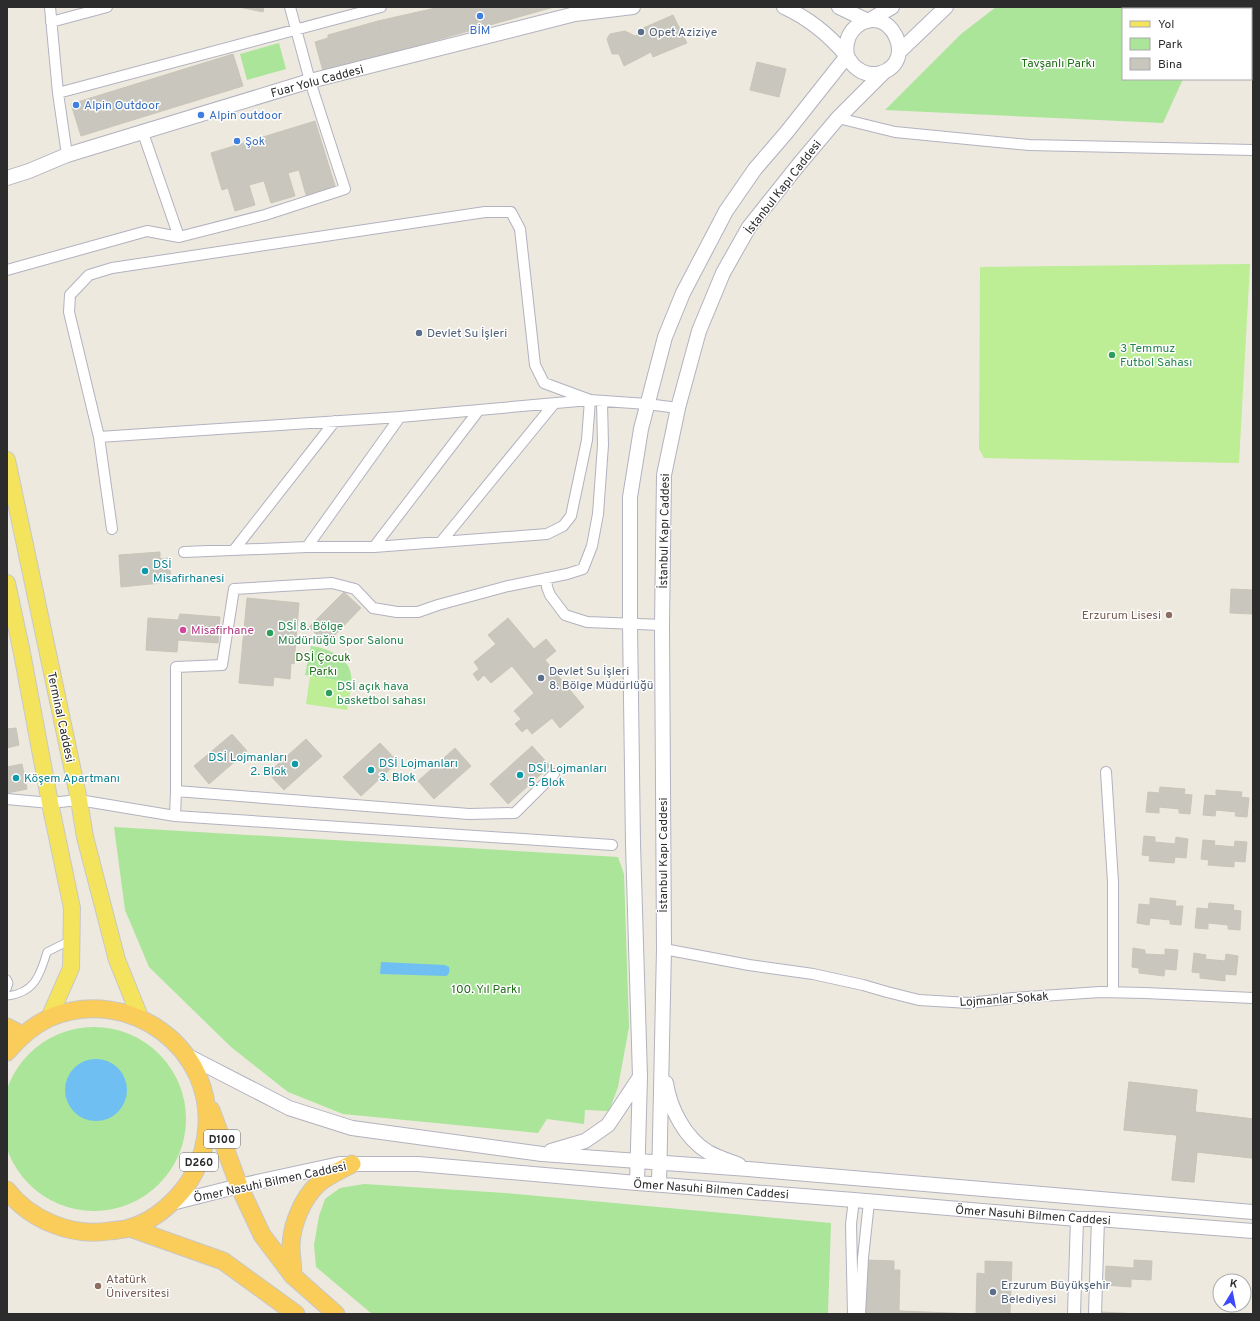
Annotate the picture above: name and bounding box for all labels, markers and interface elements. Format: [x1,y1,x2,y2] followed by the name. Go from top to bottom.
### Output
[1122,8,1252,80] legend
[475,11,485,21] marker: BİM
[1158,17,1174,33] text: Yol
[470,23,490,39] place label: BİM
[649,25,717,41] place label: Opet Aziziye
[636,27,646,37] marker: Opet Aziziye
[1158,37,1183,53] text: Park
[1021,56,1095,72] park label: Tavşanlı Parkı
[1158,57,1182,73] text: Bina
[269,62,365,102] street label: Fuar Yolu Caddesi
[84,98,160,114] place label: Alpin Outdoor
[71,100,81,110] marker: Alpin Outdoor
[209,108,283,124] place label: Alpin outdoor
[196,110,206,120] marker: Alpin outdoor
[245,134,265,150] place label: Şok
[232,136,242,146] marker: Şok
[742,137,826,238] street label: İstanbul Kapı Caddesi
[427,326,507,342] place label: Devlet Su İşleri
[414,328,424,338] marker: Devlet Su İşleri
[1120,341,1192,371] place label: 3 Temmuz Futbol Sahası
[1107,350,1117,360] marker: 3 Temmuz Futbol Sahası
[656,473,674,589] street label: İstanbul Kapı Caddesi
[153,557,224,587] place label: DSİ Misafirhanesi
[140,566,150,576] marker: DSİ Misafirhanesi
[1082,608,1161,624] place label: Erzurum Lisesi
[1164,610,1174,620] marker: Erzurum Lisesi
[278,619,404,649] place label: DSİ 8. Bölge Müdürlüğü Spor Salonu
[191,623,254,639] place label: Misafirhane
[178,625,188,635] marker: Misafirhane
[265,628,275,638] marker: DSİ 8. Bölge Müdürlüğü Spor Salonu
[295,650,351,680] park label: DSİ Çocuk Parkı
[549,664,653,694] place label: Devlet Su İşleri 8. Bölge Müdürlüğü
[43,670,77,764] street label: Terminal Caddesi
[536,673,546,683] marker: Devlet Su İşleri 8. Bölge Müdürlüğü
[337,679,426,709] place label: DSİ açık hava basketbol sahası
[324,688,334,698] marker: DSİ açık hava basketbol sahası
[208,750,287,780] place label: DSİ Lojmanları 2. Blok
[379,756,458,786] place label: DSİ Lojmanları 3. Blok
[290,759,300,769] marker: DSİ Lojmanları 2. Blok
[528,761,607,791] place label: DSİ Lojmanları 5. Blok
[366,765,376,775] marker: DSİ Lojmanları 3. Blok
[515,770,525,780] marker: DSİ Lojmanları 5. Blok
[24,771,120,787] place label: Köşem Apartmanı
[11,773,21,783] marker: Köşem Apartmanı
[656,797,672,913] street label: İstanbul Kapı Caddesi
[452,982,521,998] park label: 100. Yıl Parkı
[959,989,1049,1011] street label: Lojmanlar Sokak
[204,1130,240,1148] road number: D100
[180,1153,218,1171] road number: D260
[192,1159,348,1207] street label: Ömer Nasuhi Bilmen Caddesi
[633,1177,789,1203] street label: Ömer Nasuhi Bilmen Caddesi
[955,1203,1111,1229] street label: Ömer Nasuhi Bilmen Caddesi
[106,1272,169,1302] place label: Atatürk Üniversitesi
[1212,1273,1252,1313] north arrow
[1229,1277,1239,1292] text: K
[1001,1278,1111,1308] place label: Erzurum Büyükşehir Belediyesi
[93,1281,103,1291] marker: Atatürk Üniversitesi
[988,1287,998,1297] marker: Erzurum Büyükşehir Belediyesi

